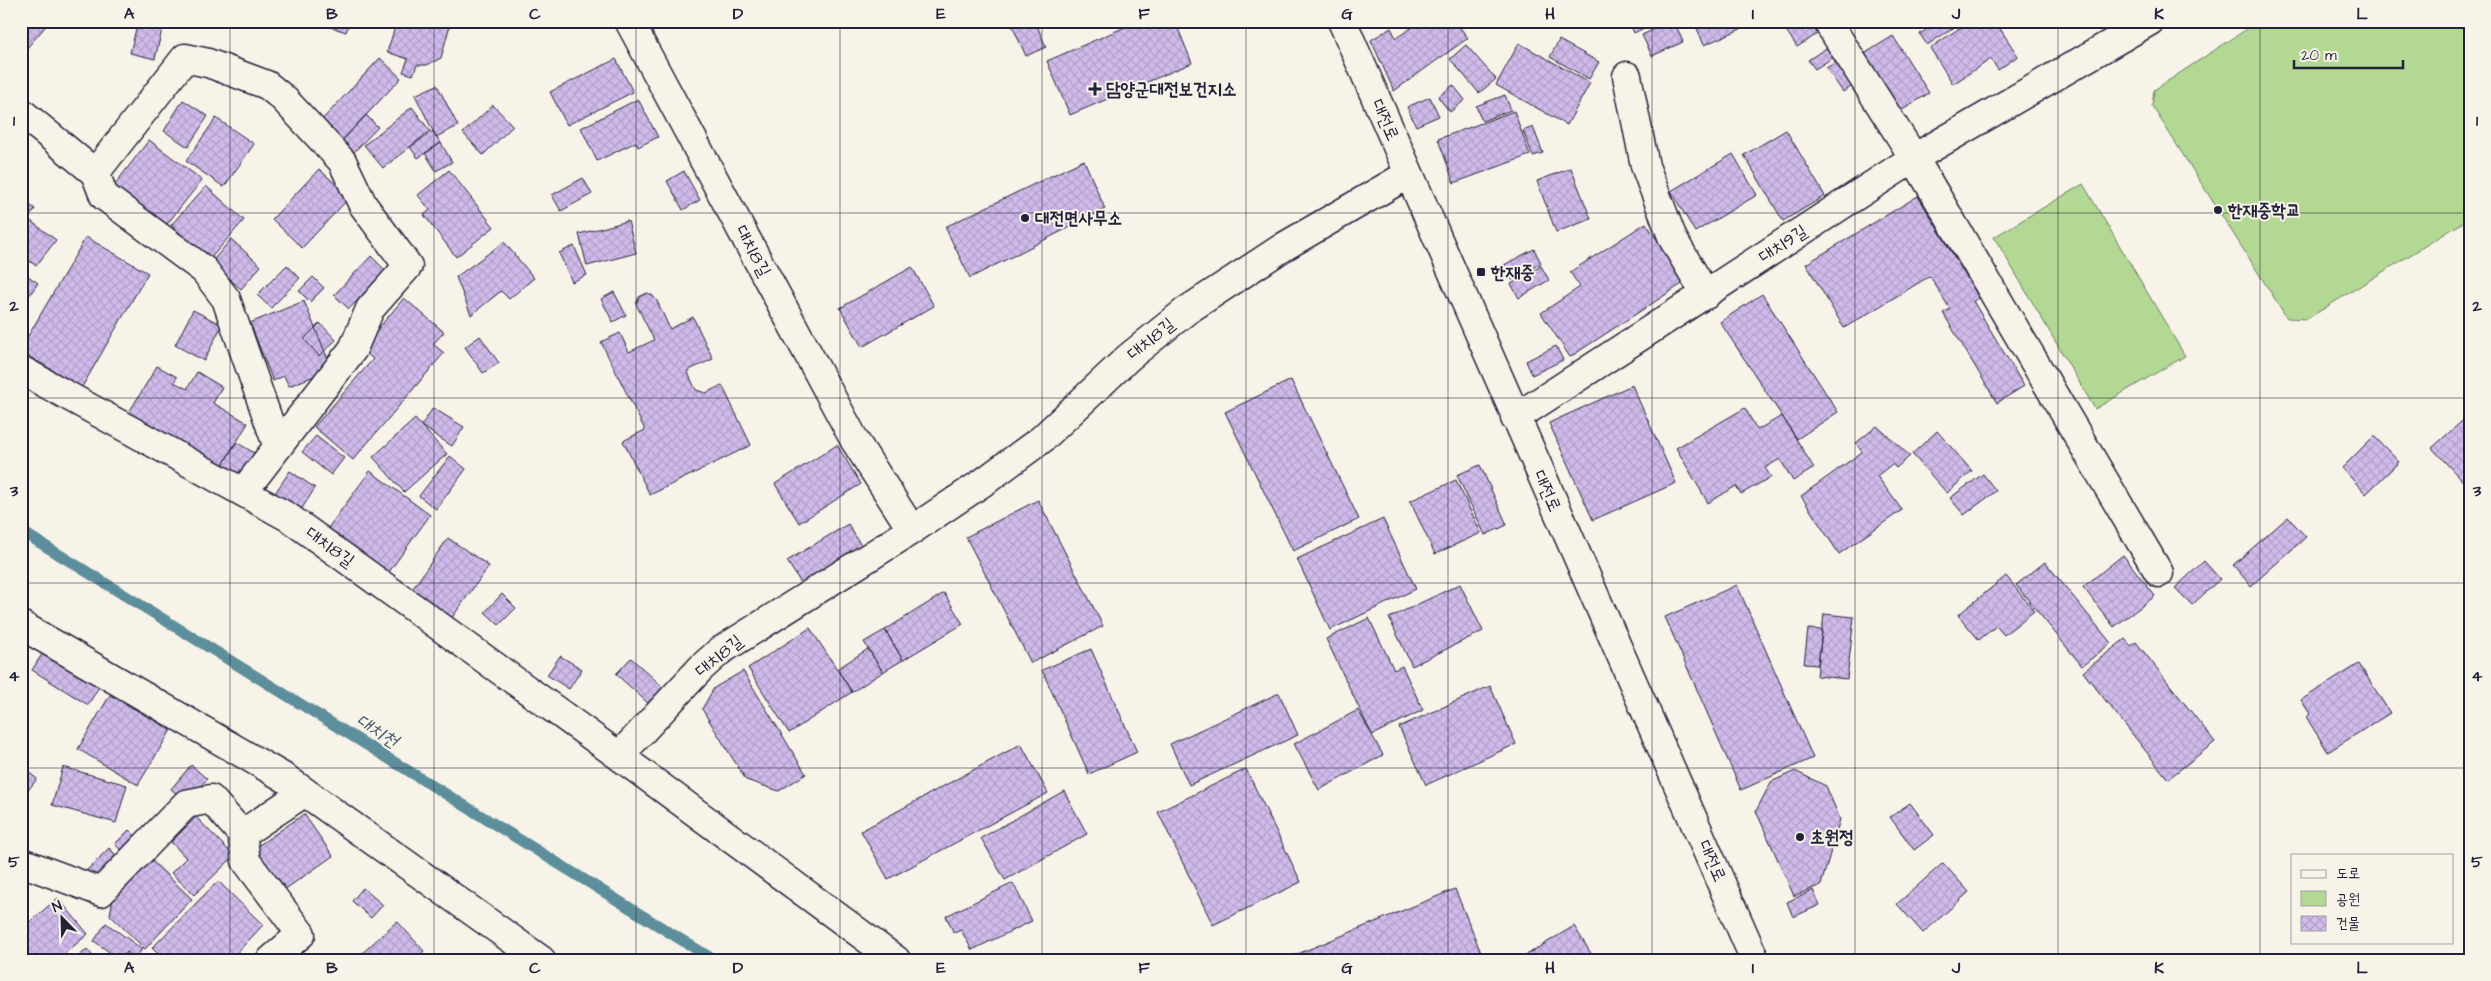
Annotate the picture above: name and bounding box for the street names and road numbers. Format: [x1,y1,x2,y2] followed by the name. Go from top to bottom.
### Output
[1365,95,1405,145] street label: 대전로
[1754,219,1813,269] street label: 대치9길
[729,221,777,282] street label: 대치8길
[1122,312,1181,366] street label: 대치8길
[1527,466,1567,516] street label: 대전로
[300,521,360,574] street label: 대치8길
[690,629,749,683] street label: 대치8길
[1692,836,1732,886] street label: 대전로

